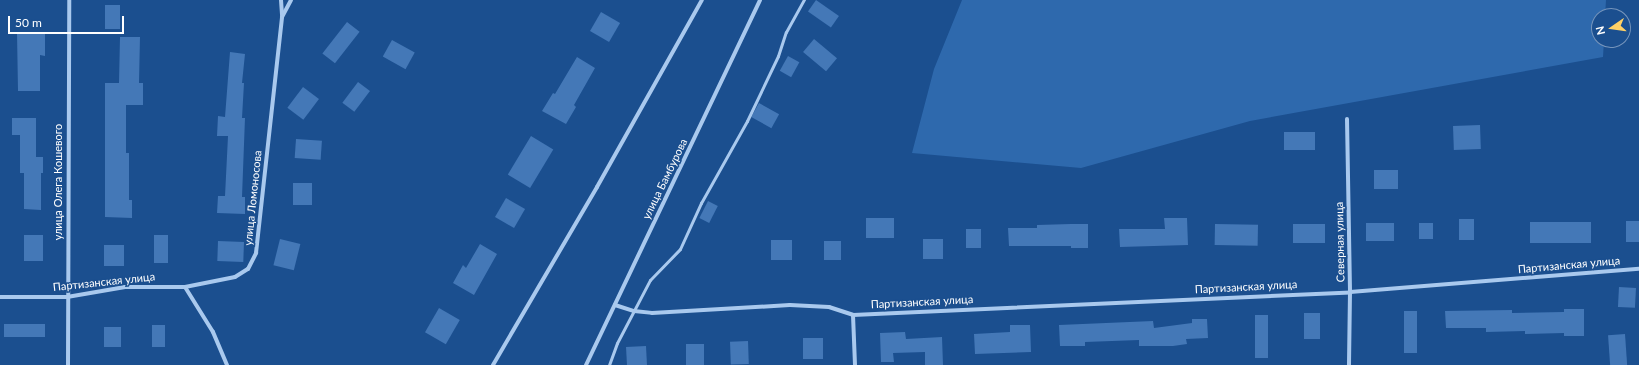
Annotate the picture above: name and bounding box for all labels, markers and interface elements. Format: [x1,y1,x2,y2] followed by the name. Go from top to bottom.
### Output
[10,8,126,34] scale bar
[1591,8,1631,48] north arrow
[15,15,42,30] text: 50 m
[1593,25,1607,36] text: N
[51,124,65,240] street label: улица Олега Кошевого
[640,137,690,221] street label: улица Бамбурова
[241,150,265,246] street label: улица Ломоносова
[1333,202,1347,282] street label: Северная улица
[1517,254,1621,276] street label: Партизанская улица
[52,270,156,294] street label: Партизанская улица
[1194,278,1298,296] street label: Партизанская улица
[870,293,974,311] street label: Партизанская улица

